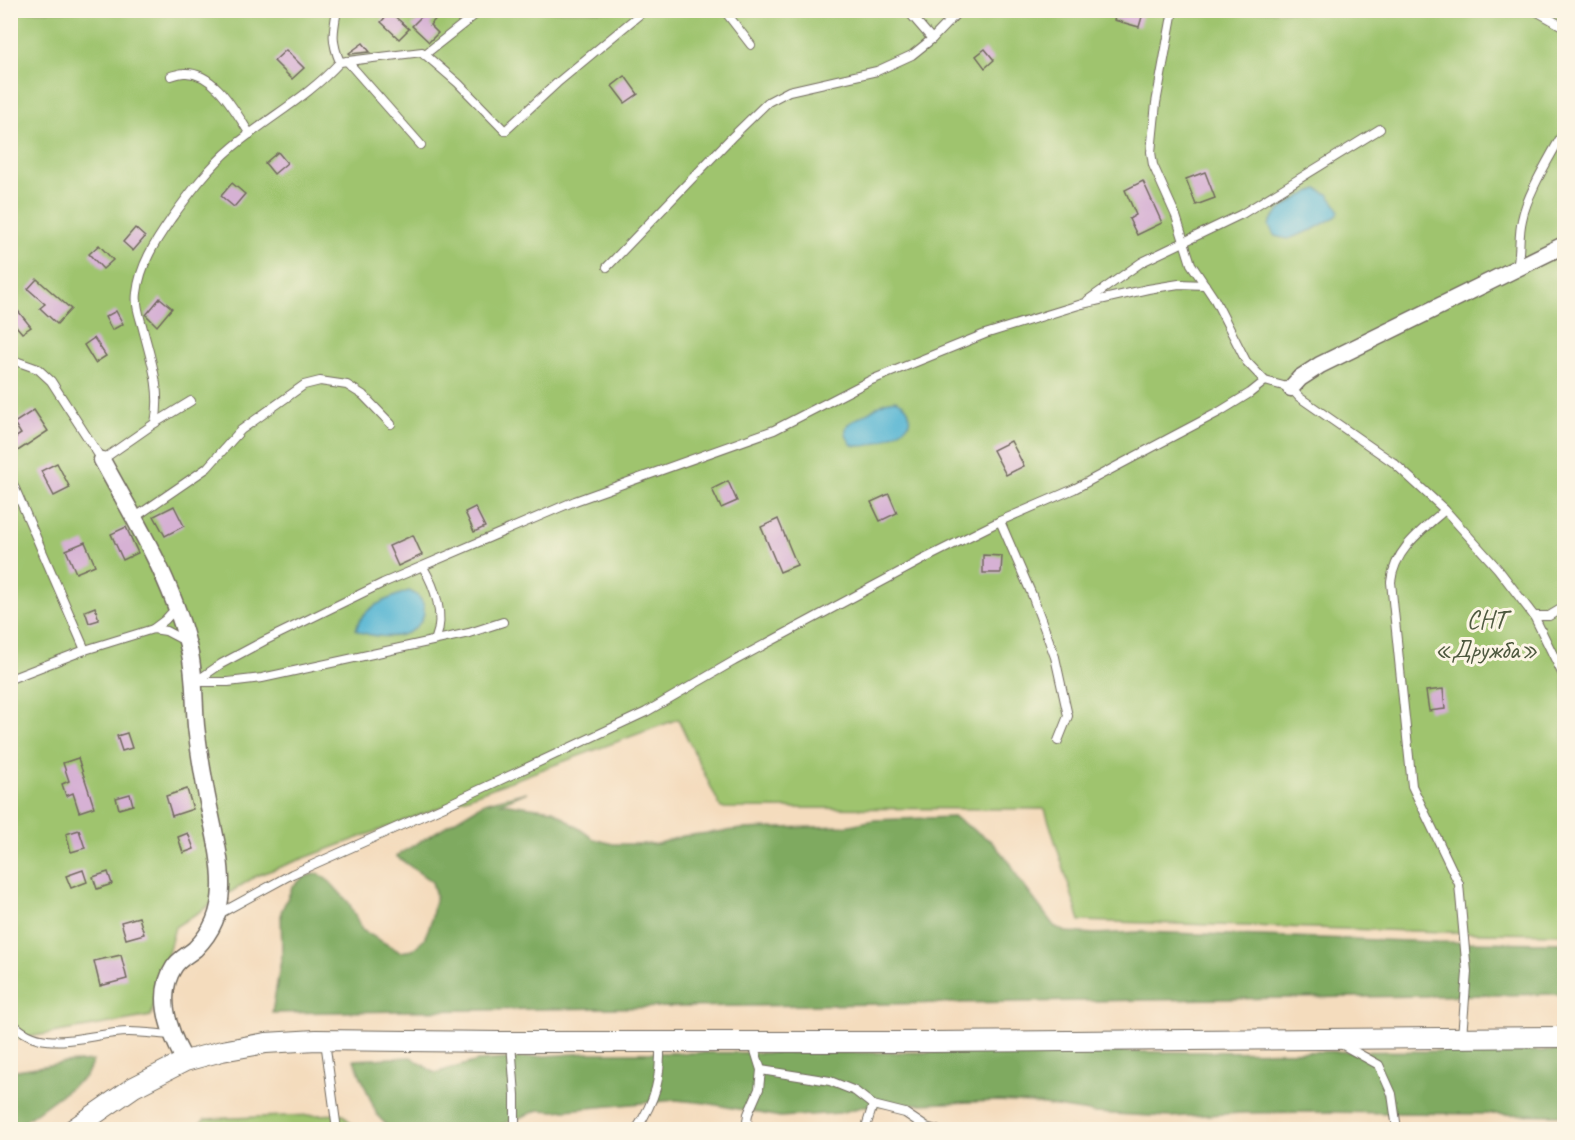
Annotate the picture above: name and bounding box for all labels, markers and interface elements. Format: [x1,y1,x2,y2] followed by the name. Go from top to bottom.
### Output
[1434,603,1538,666] park label: СНТ «Дружба»

